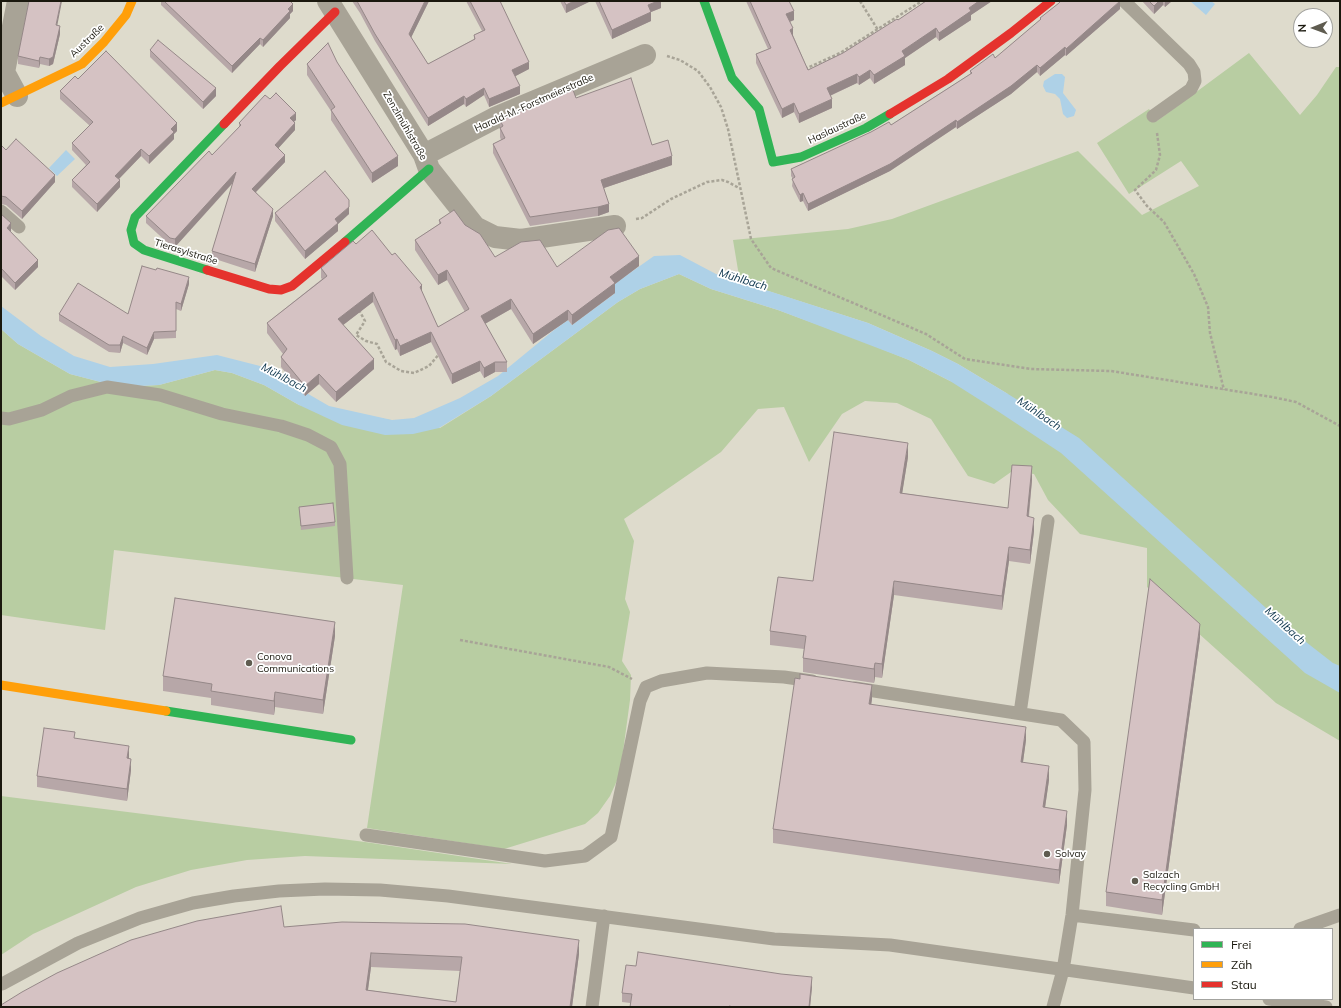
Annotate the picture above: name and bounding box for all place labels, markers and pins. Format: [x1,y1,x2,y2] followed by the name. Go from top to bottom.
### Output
[257,651,334,674] place label: Conova Communications
[244,658,254,668] marker: Conova Communications
[1055,848,1086,860] place label: Solvay
[1042,849,1052,859] marker: Solvay
[1143,869,1219,892] place label: Salzach Recycling GmbH
[1130,876,1140,886] marker: Salzach Recycling GmbH

